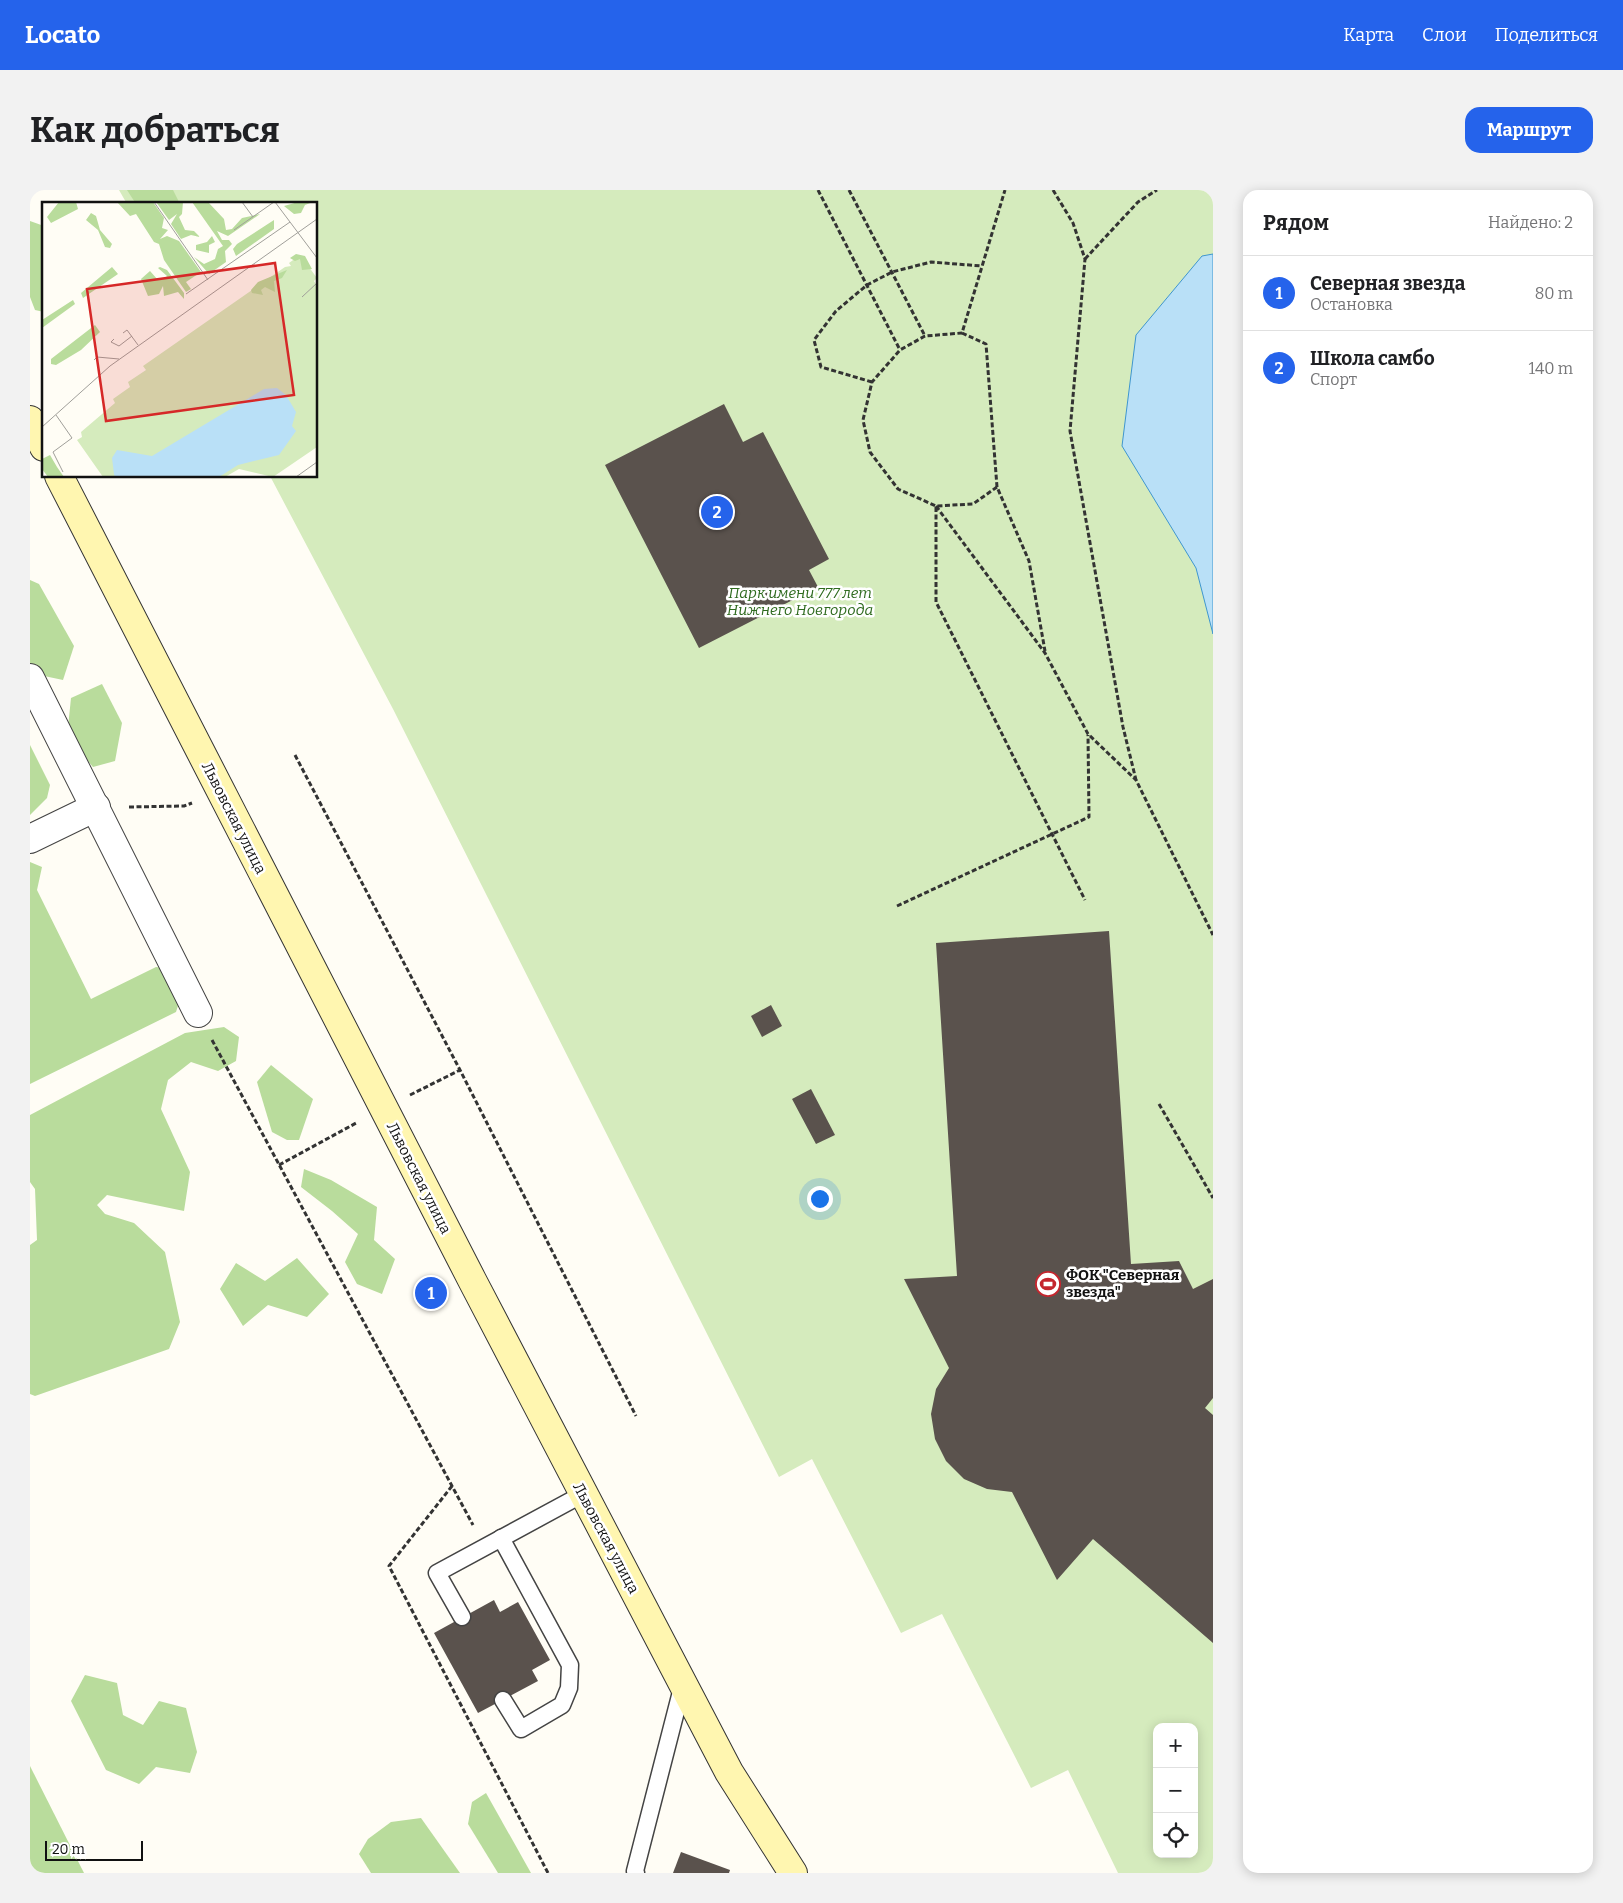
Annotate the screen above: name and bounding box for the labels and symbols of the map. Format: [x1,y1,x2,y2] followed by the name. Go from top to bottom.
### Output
[42,202,318,478] inset map
[701,493,733,531] pin: 2
[727,584,873,619] park label: Парк имени 777 лет Нижнего Новгорода
[198,759,270,877] street label: Львовская улица
[383,1119,455,1237] street label: Львовская улица
[807,1186,833,1212] your location
[1066,1266,1180,1301] place label: ФОК "Северная звезда"
[1035,1271,1061,1297] sports icon: ФОК "Северная звезда"
[415,1274,447,1312] pin: 1
[569,1479,643,1597] street label: Львовская улица
[45,1838,142,1861] scale bar

